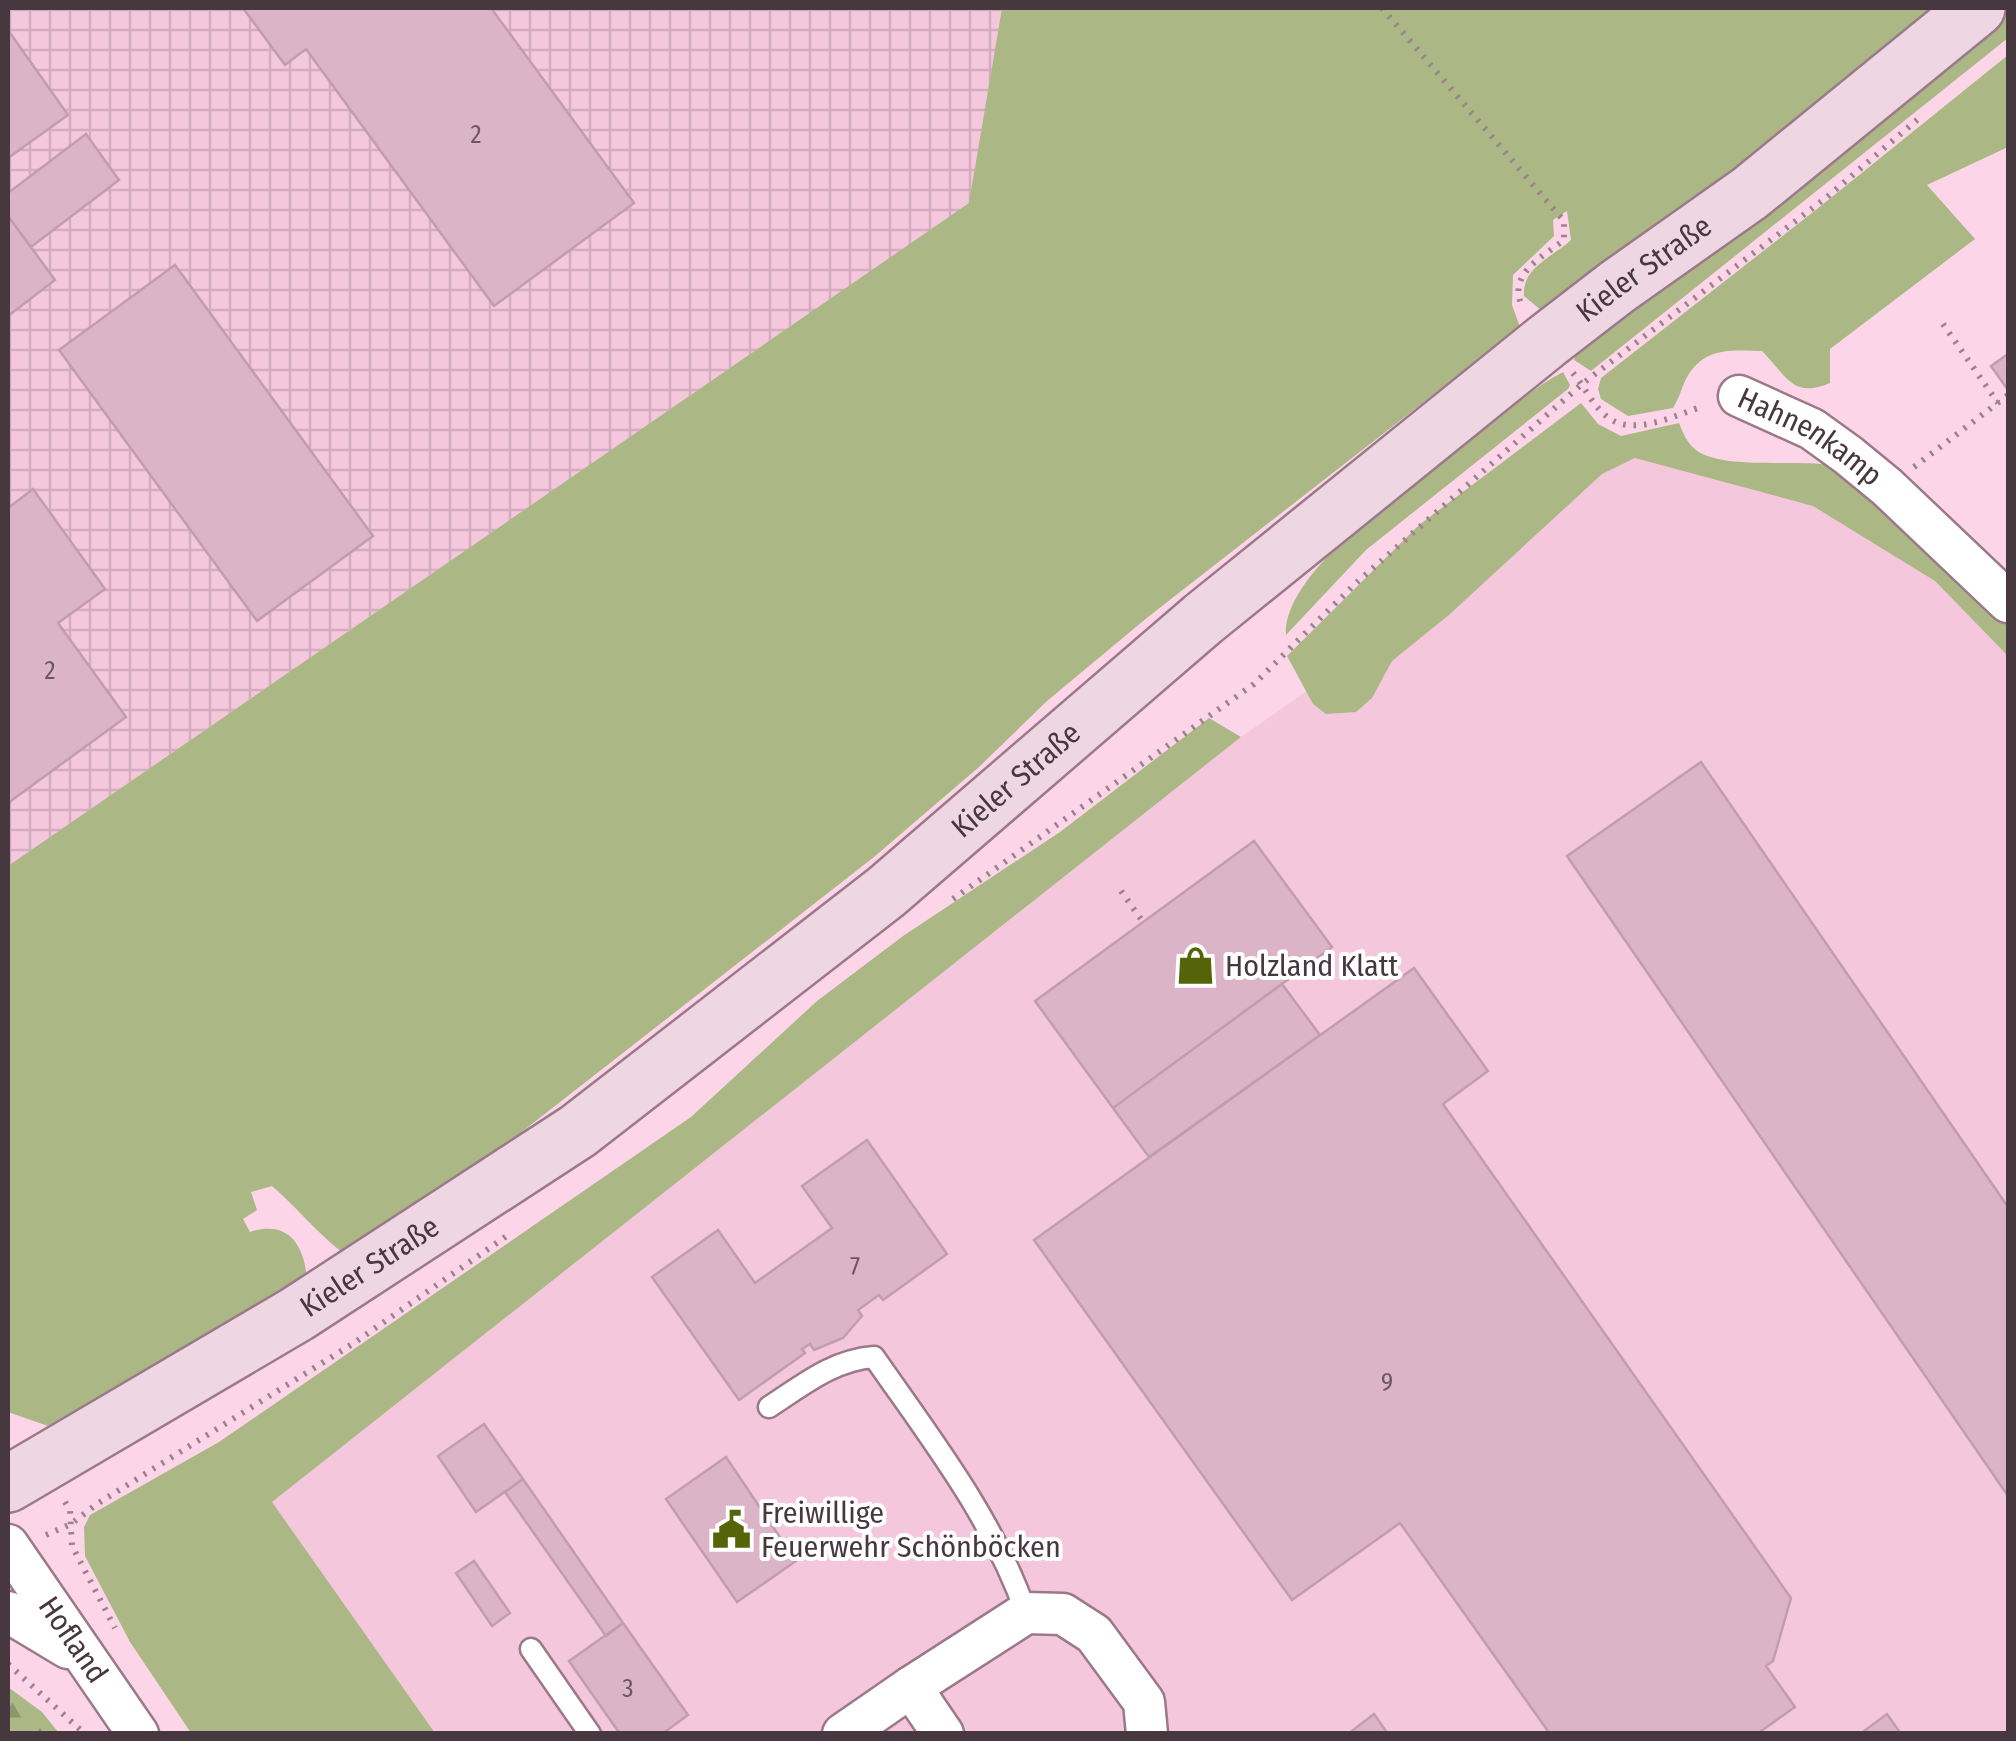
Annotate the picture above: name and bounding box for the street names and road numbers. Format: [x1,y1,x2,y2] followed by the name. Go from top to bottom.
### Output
[1569,208,1719,330] street label: Kieler Straße
[1732,380,1889,493] street label: Hahnenkamp
[944,715,1088,845] street label: Kieler Straße
[294,1208,446,1325] street label: Kieler Straße
[31,1590,115,1690] street label: Hofland

